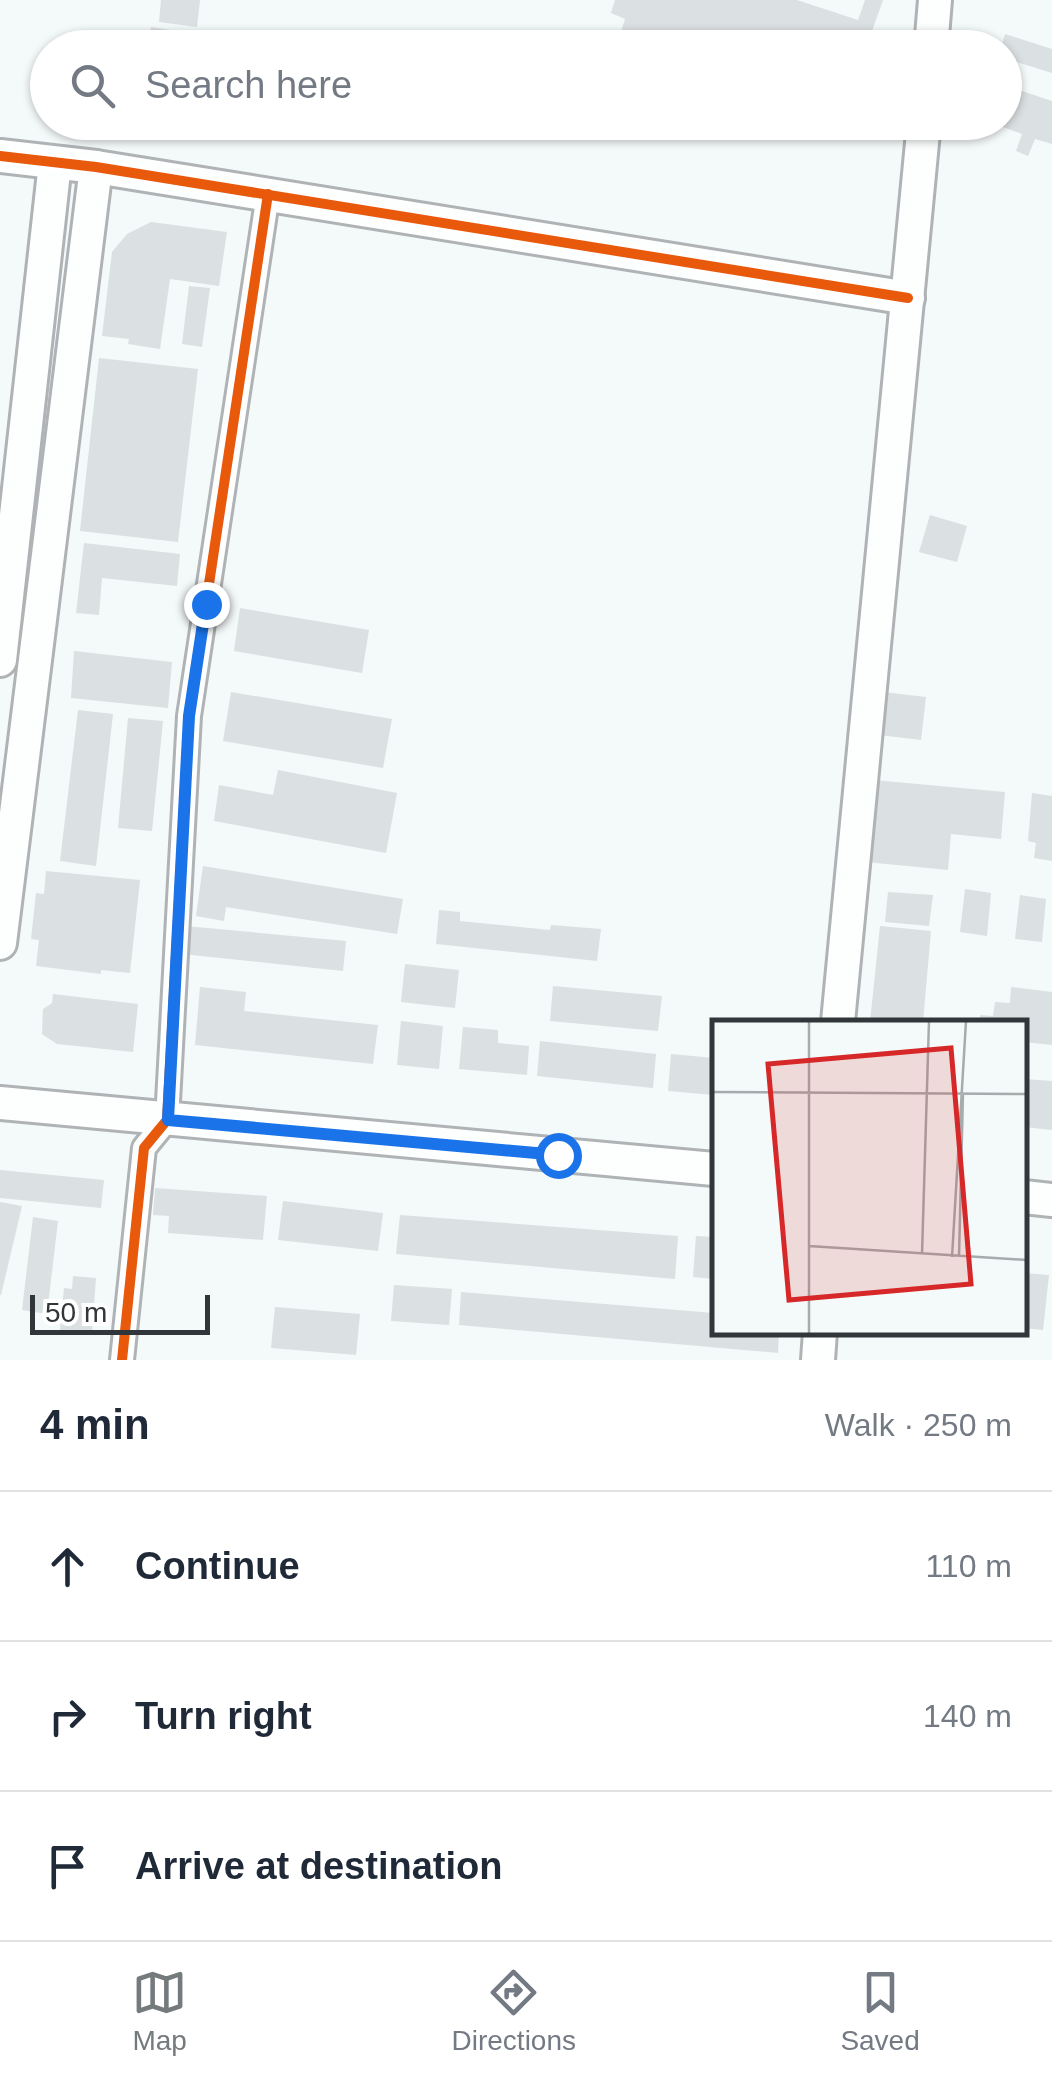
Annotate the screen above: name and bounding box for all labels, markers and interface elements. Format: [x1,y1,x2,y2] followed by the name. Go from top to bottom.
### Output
[30,30,1022,140] search box
[65,58,120,113] icon: search
[145,64,352,106] text: Search here
[184,582,230,628] route end
[712,1020,1027,1335] inset map
[536,1133,582,1179] route start
[30,1290,210,1334] scale bar
[45,1297,107,1328] text: 50 m
[40,1401,150,1448] text: 4 min
[825,1407,1012,1443] text: Walk · 250 m
[40,1539,95,1594] icon: ahead
[135,1545,300,1587] text: Continue
[925,1548,1012,1584] text: 110 m
[40,1689,95,1744] icon: right
[135,1695,312,1737] text: Turn right
[923,1698,1012,1734] text: 140 m
[40,1839,95,1894] icon: arrive
[135,1845,502,1887] text: Arrive at destination
[132,1965,187,2057] tab: Map
[452,1965,576,2057] tab: Directions
[840,1965,920,2057] tab: Saved

